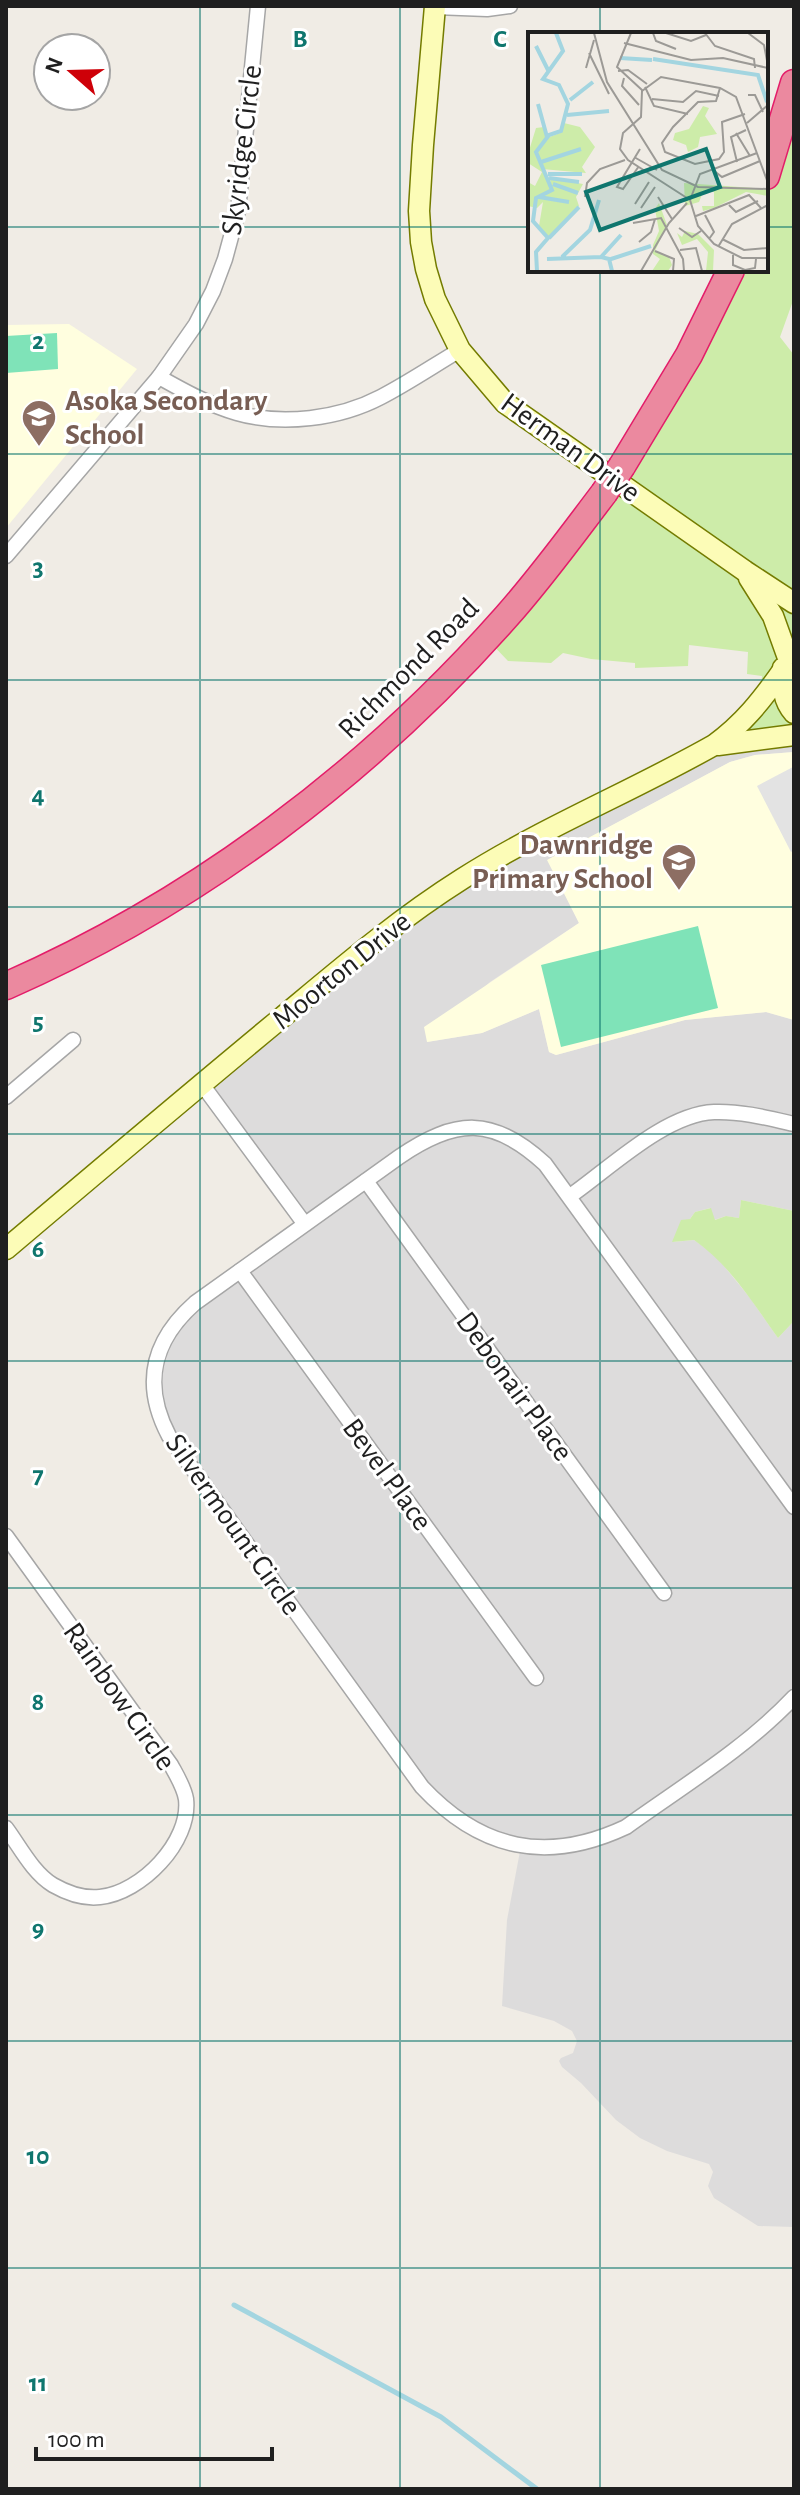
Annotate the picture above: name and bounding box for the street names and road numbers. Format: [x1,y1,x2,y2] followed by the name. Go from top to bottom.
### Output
[217,63,267,237] street label: Skyridge Circle
[495,388,646,508] street label: Herman Drive
[333,593,485,745] street label: Richmond Road
[267,906,416,1035] street label: Moorton Drive
[450,1306,578,1467] street label: Debonair Place
[337,1413,438,1536] street label: Bevel Place
[160,1428,307,1621] street label: Silvermount Circle
[57,1617,181,1776] street label: Rainbow Circle

